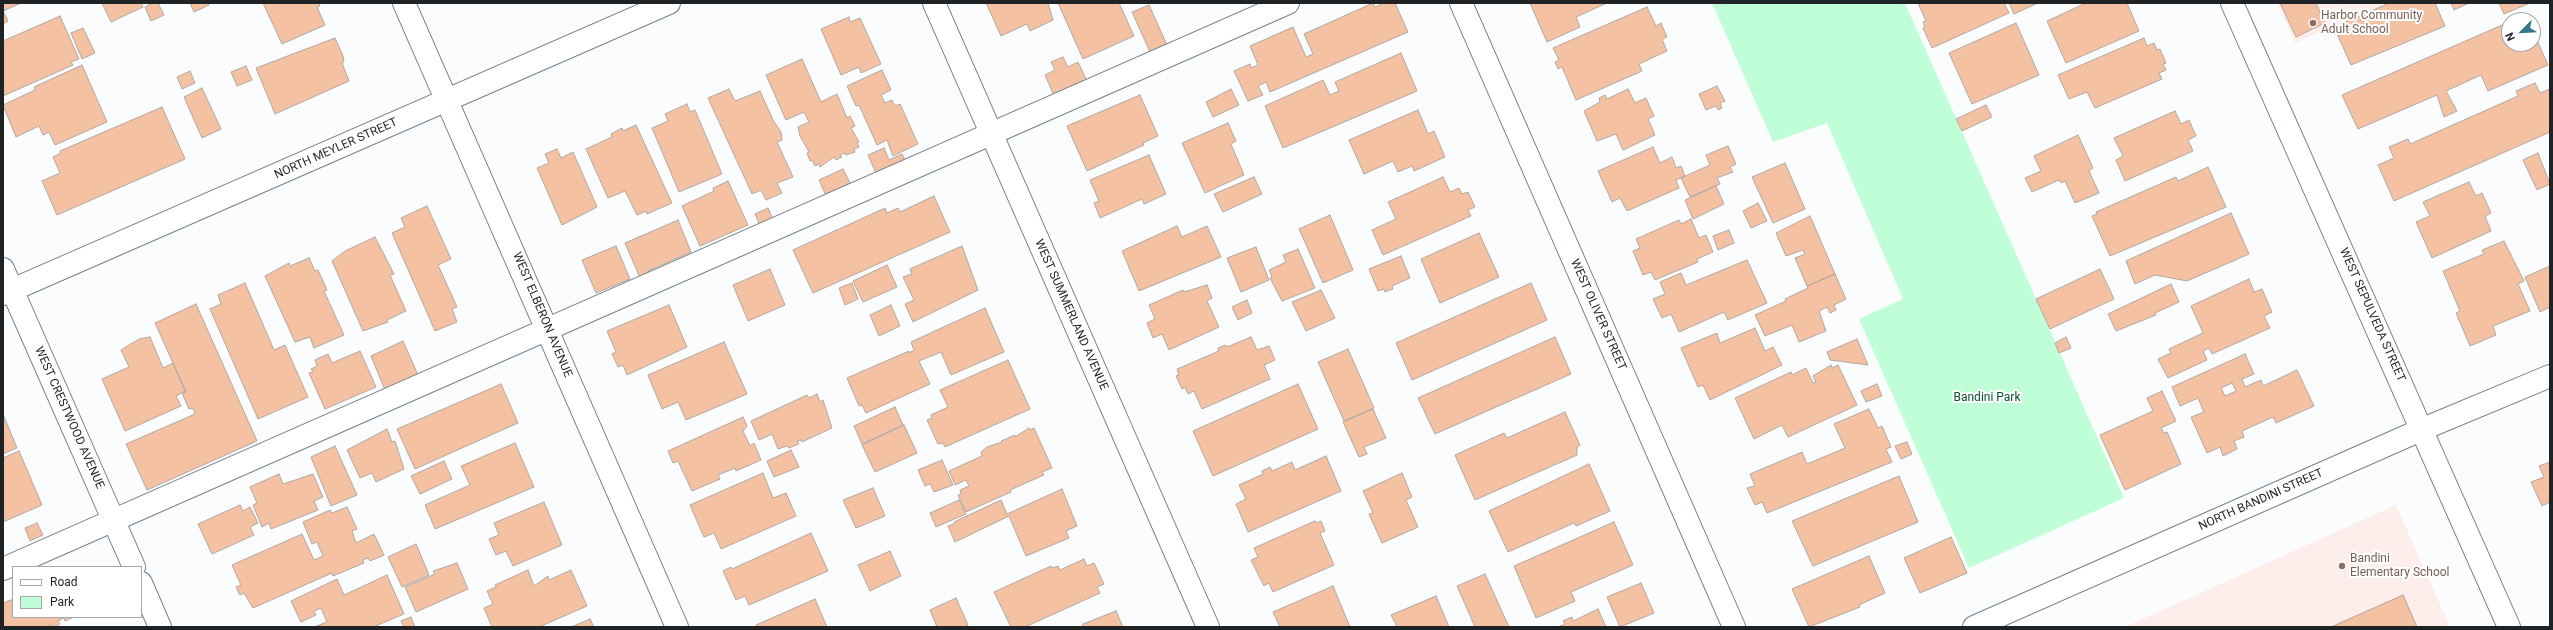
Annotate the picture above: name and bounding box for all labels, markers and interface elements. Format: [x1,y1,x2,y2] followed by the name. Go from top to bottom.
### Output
[2321,9,2422,37] place label: Harbor Community Adult School
[2501,12,2541,52] north arrow
[2308,18,2318,28] marker: Harbor Community Adult School
[2503,30,2518,43] text: N
[272,115,400,183] street label: NORTH MEYLER STREET
[1031,237,1111,393] street label: WEST SUMMERLAND AVENUE
[2336,246,2408,384] street label: WEST SEPULVEDA STREET
[509,250,575,380] street label: WEST ELBERON AVENUE
[1567,257,1629,373] street label: WEST OLIVER STREET
[31,345,107,491] street label: WEST CRESTWOOD AVENUE
[1953,391,2021,405] park label: Bandini Park
[2196,466,2326,534] street label: NORTH BANDINI STREET
[2350,552,2450,580] place label: Bandini Elementary School
[2337,561,2347,571] marker: Bandini Elementary School
[12,566,142,618] legend
[50,575,78,589] text: Road
[50,595,74,609] text: Park

